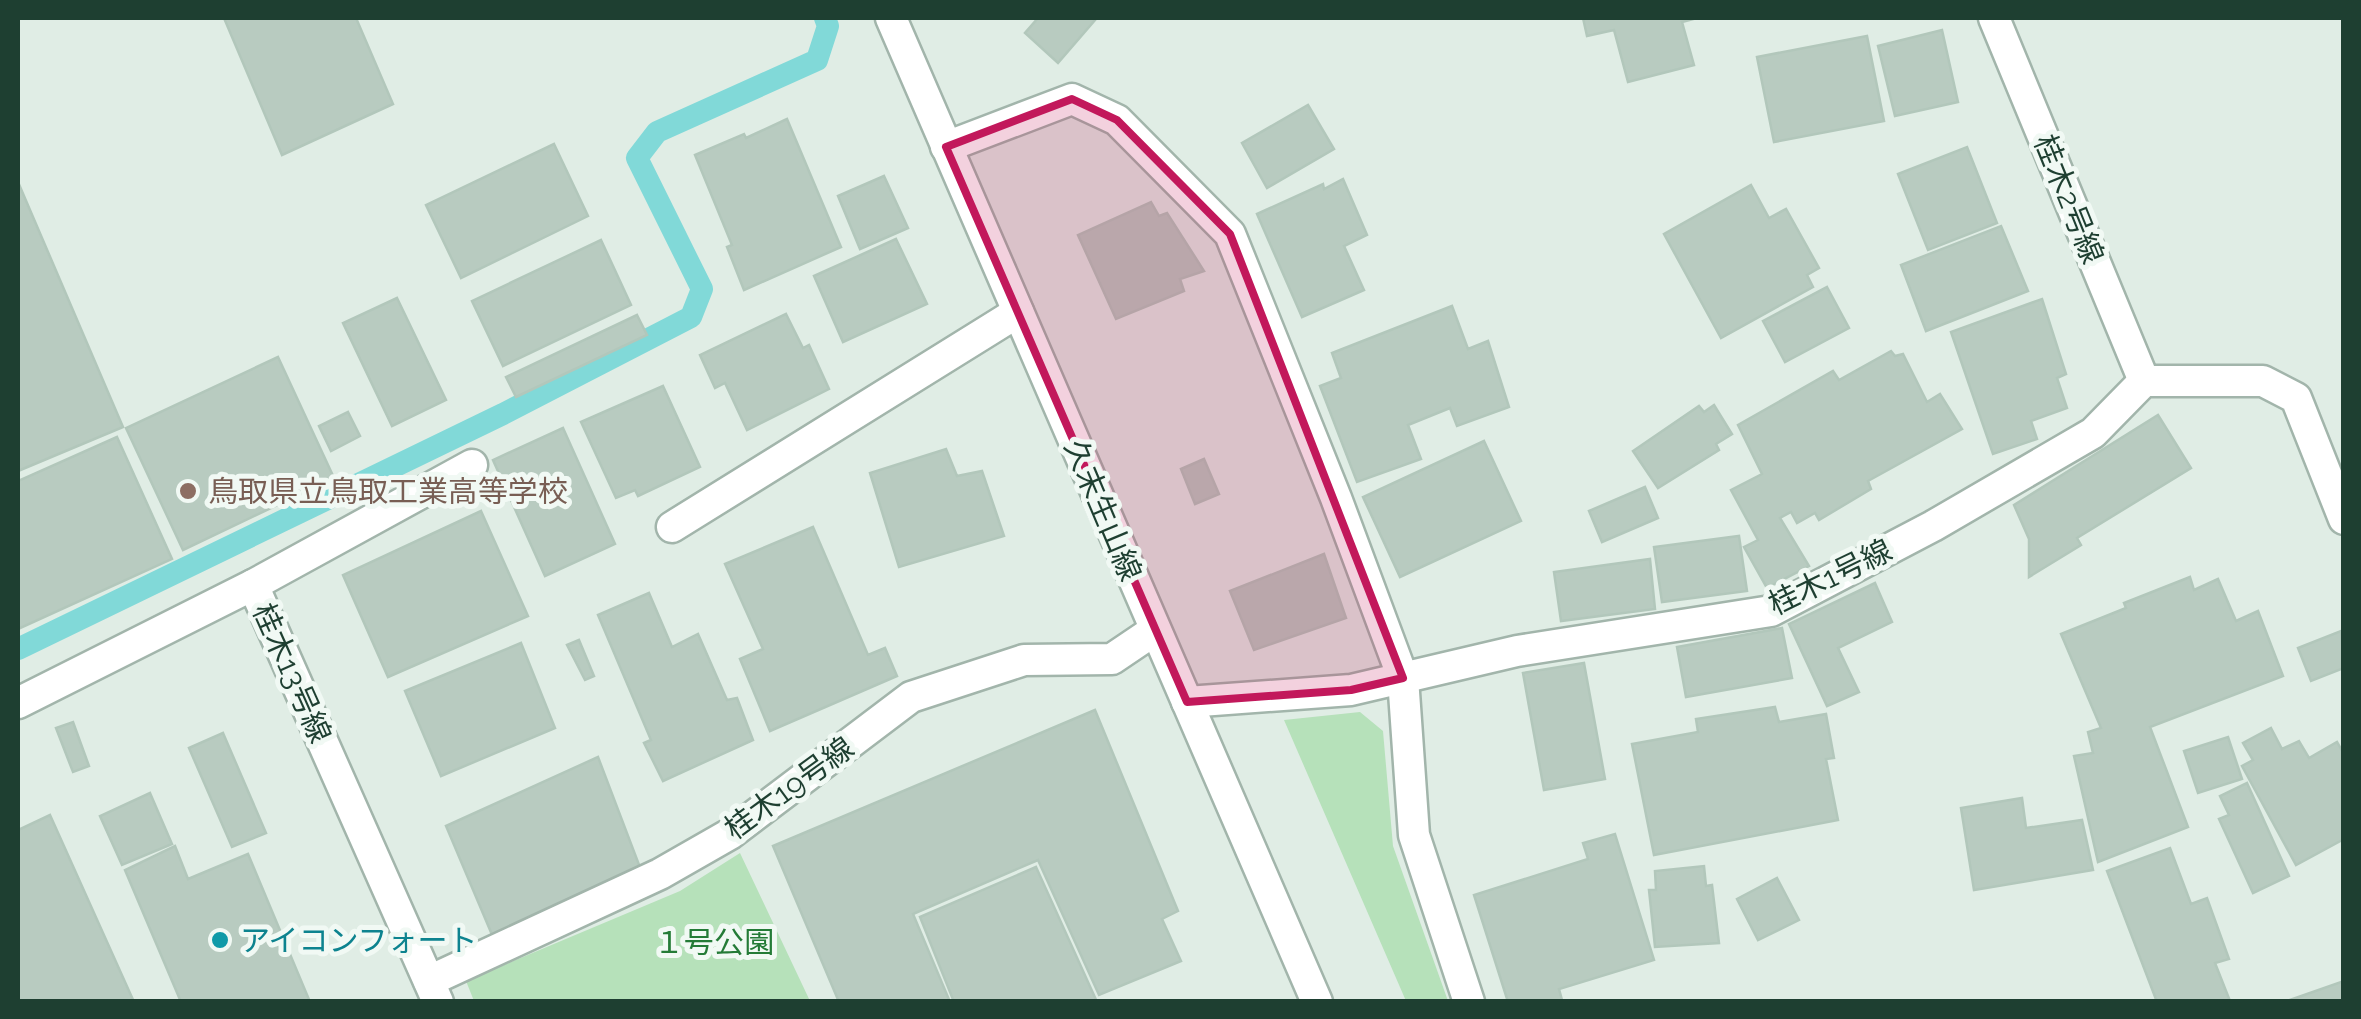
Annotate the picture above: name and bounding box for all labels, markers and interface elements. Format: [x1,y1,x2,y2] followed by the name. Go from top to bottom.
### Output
[2027,130,2111,268] street label: 桂木2号線
[1058,434,1148,586] street label: 久末生山線
[208,474,568,509] place label: 鳥取県立鳥取工業高等学校
[177,480,199,502] marker: 鳥取県立鳥取工業高等学校
[1763,532,1897,622] street label: 桂木1号線
[246,598,338,748] street label: 桂木13号線
[718,730,860,846] street label: 桂木19号線
[240,923,478,958] place label: アイコンフォート
[654,925,774,960] park label: １号公園
[209,929,231,951] marker: アイコンフォート

